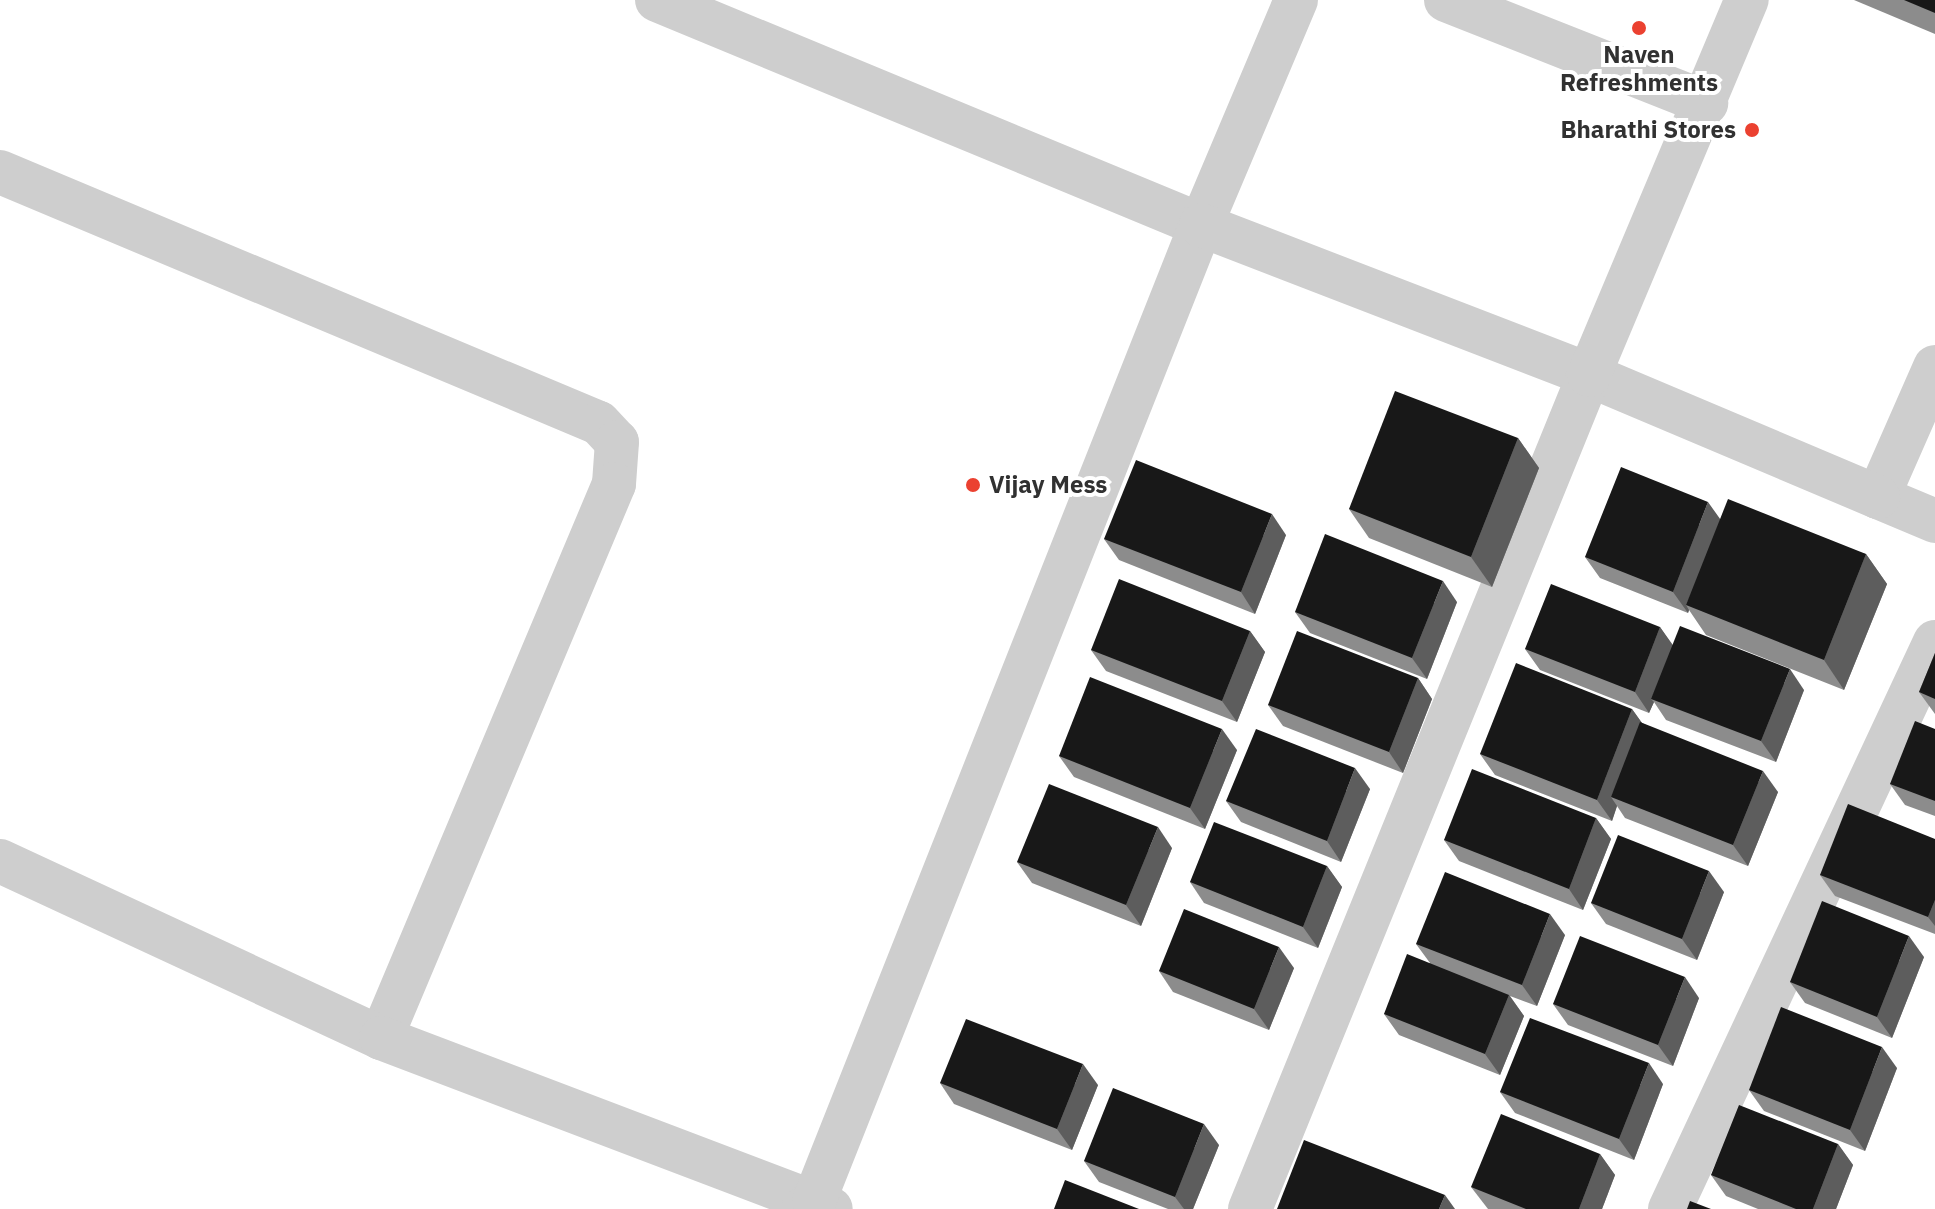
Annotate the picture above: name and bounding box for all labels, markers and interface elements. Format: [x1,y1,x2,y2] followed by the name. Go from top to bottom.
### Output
[1630,19,1648,37] marker: Naven Refreshments
[1560,41,1718,97] place label: Naven Refreshments
[1560,116,1736,144] place label: Bharathi Stores
[1743,121,1761,139] marker: Bharathi Stores
[989,471,1107,499] place label: Vijay Mess
[964,476,982,494] marker: Vijay Mess

